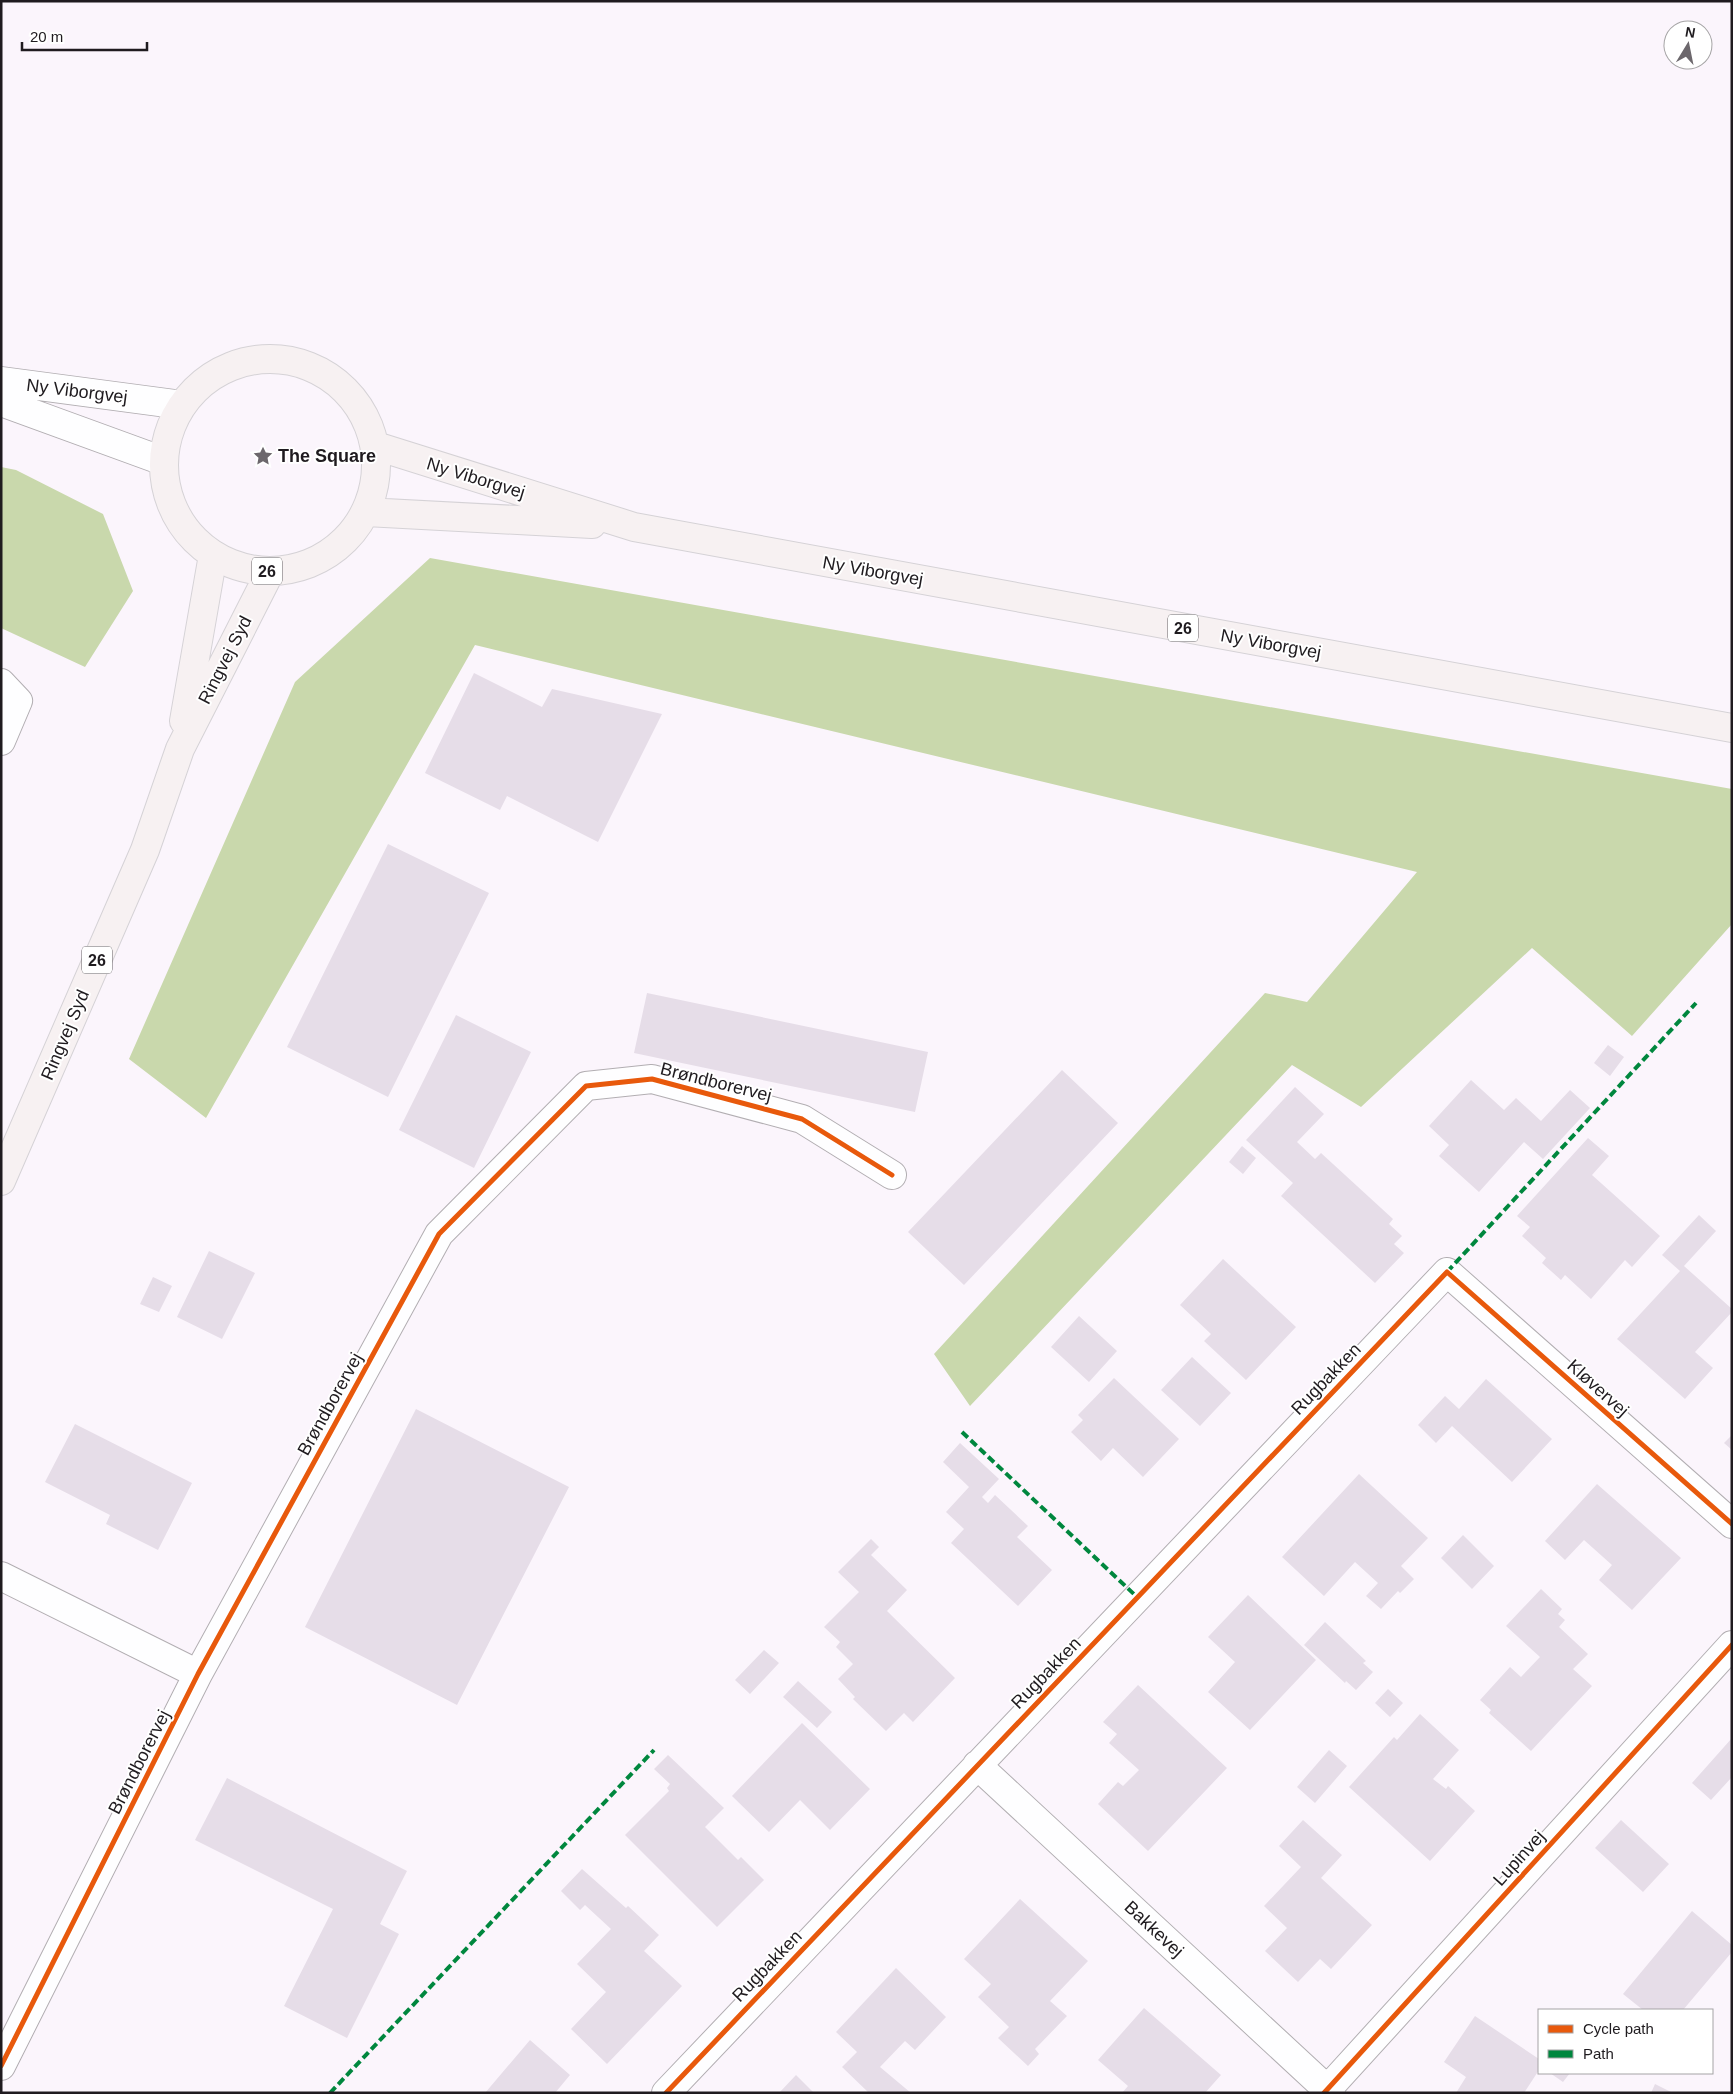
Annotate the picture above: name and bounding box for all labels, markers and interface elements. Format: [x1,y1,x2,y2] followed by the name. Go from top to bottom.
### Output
[22,20,148,52] scale bar
[1663,20,1713,70] north arrow
[1684,23,1697,41] text: N
[30,28,63,45] text: 20 m
[25,375,129,407] street label: Ny Viborgvej
[252,445,274,467] place icon: The Square
[278,446,376,466] place label: The Square
[424,454,528,502] street label: Ny Viborgvej
[821,552,925,590] street label: Ny Viborgvej
[252,558,282,584] road number: 26
[194,613,256,707] street label: Ringvej Syd
[1168,614,1198,641] road number: 26
[1219,625,1323,663] street label: Ny Viborgvej
[82,946,112,974] road number: 26
[37,987,93,1083] street label: Ringvej Syd
[658,1059,774,1105] street label: Brøndborervej
[1287,1339,1365,1419] street label: Rugbakken
[294,1349,366,1459] street label: Brøndborervej
[1563,1355,1633,1421] street label: Kløvervej
[1007,1633,1085,1713] street label: Rugbakken
[104,1707,174,1817] street label: Brøndborervej
[1489,1826,1549,1890] street label: Lupinvej
[1120,1897,1188,1961] street label: Bakkevej
[728,1926,806,2006] street label: Rugbakken
[1538,2009,1713,2074] legend
[1583,2020,1654,2037] text: Cycle path
[1583,2045,1614,2062] text: Path

